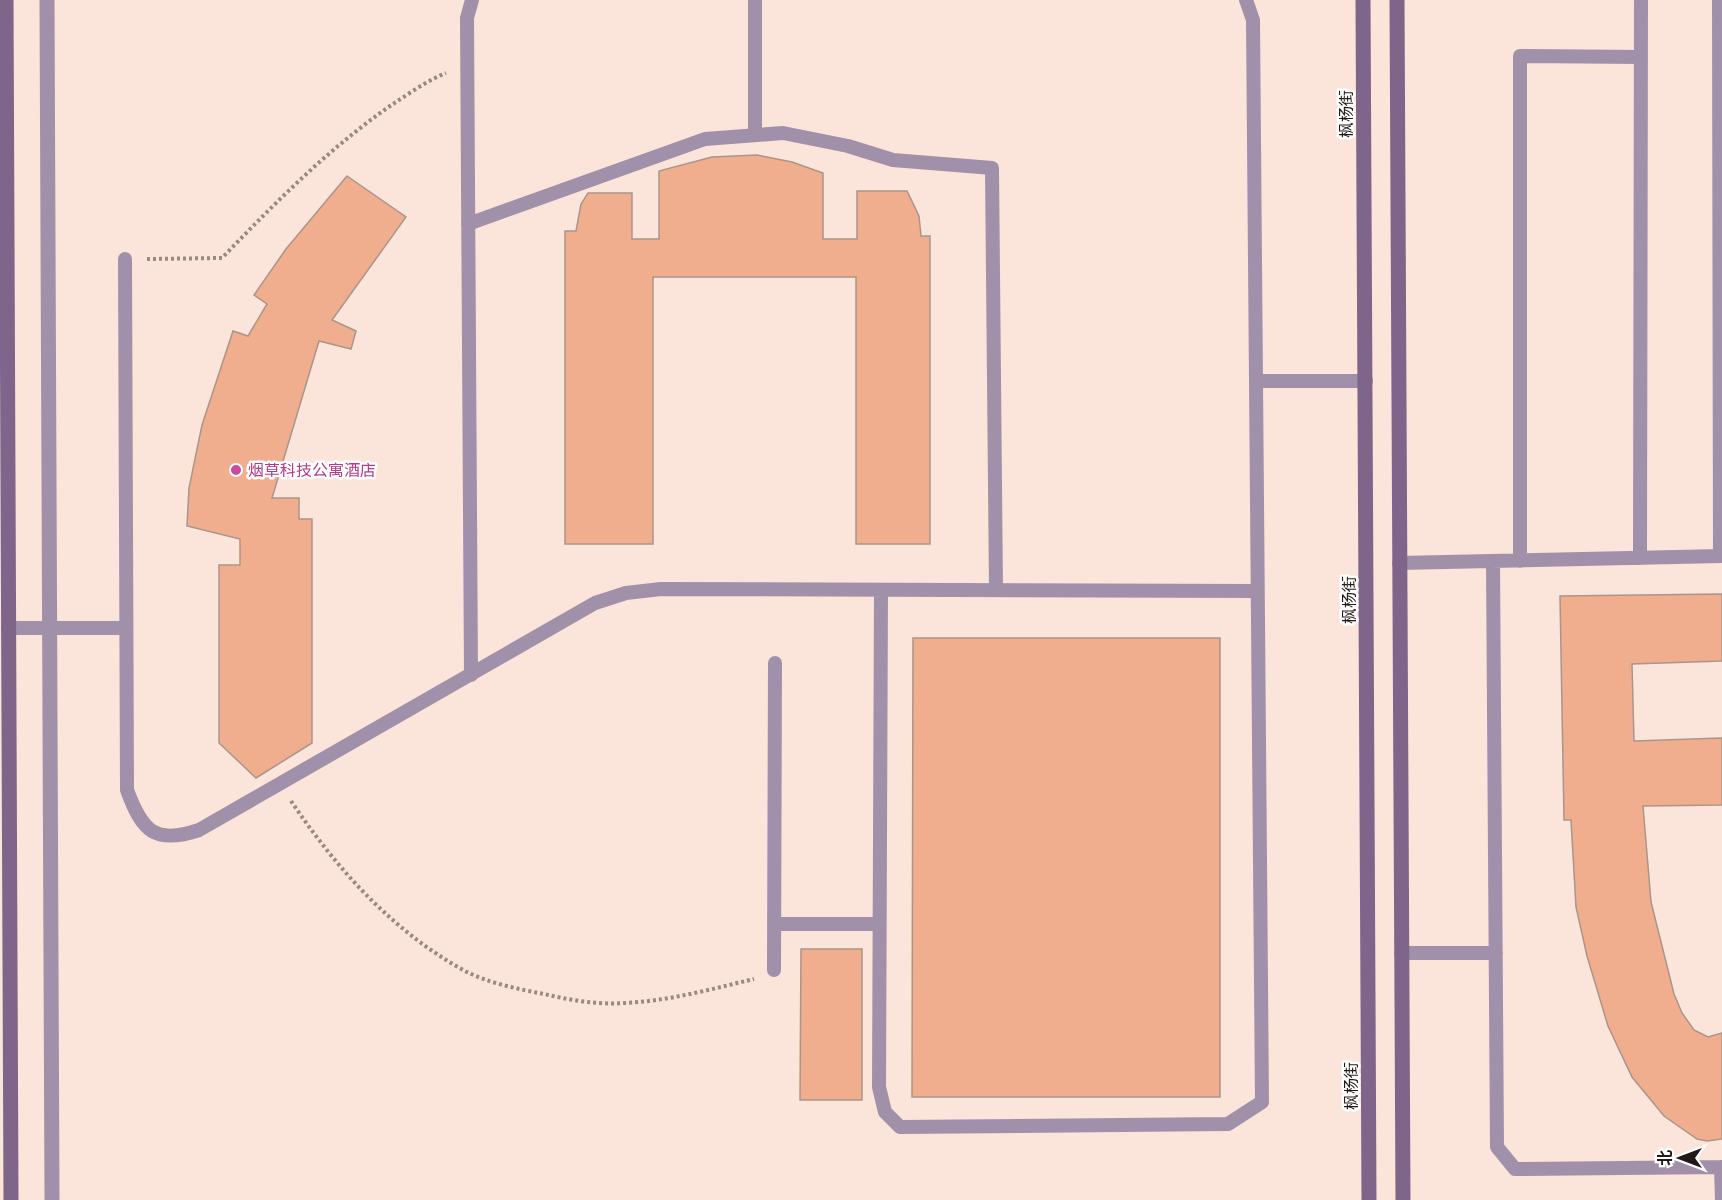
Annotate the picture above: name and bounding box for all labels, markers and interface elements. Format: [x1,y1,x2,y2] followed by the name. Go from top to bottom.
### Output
[1335,90,1357,138] street label: 枫杨街
[248,459,376,481] place label: 烟草科技公寓酒店
[229,463,243,477] marker: 烟草科技公寓酒店
[1338,576,1360,624] street label: 枫杨街
[1340,1062,1362,1110] street label: 枫杨街
[1650,1128,1710,1188] north arrow
[1654,1150,1676,1166] text: 北

